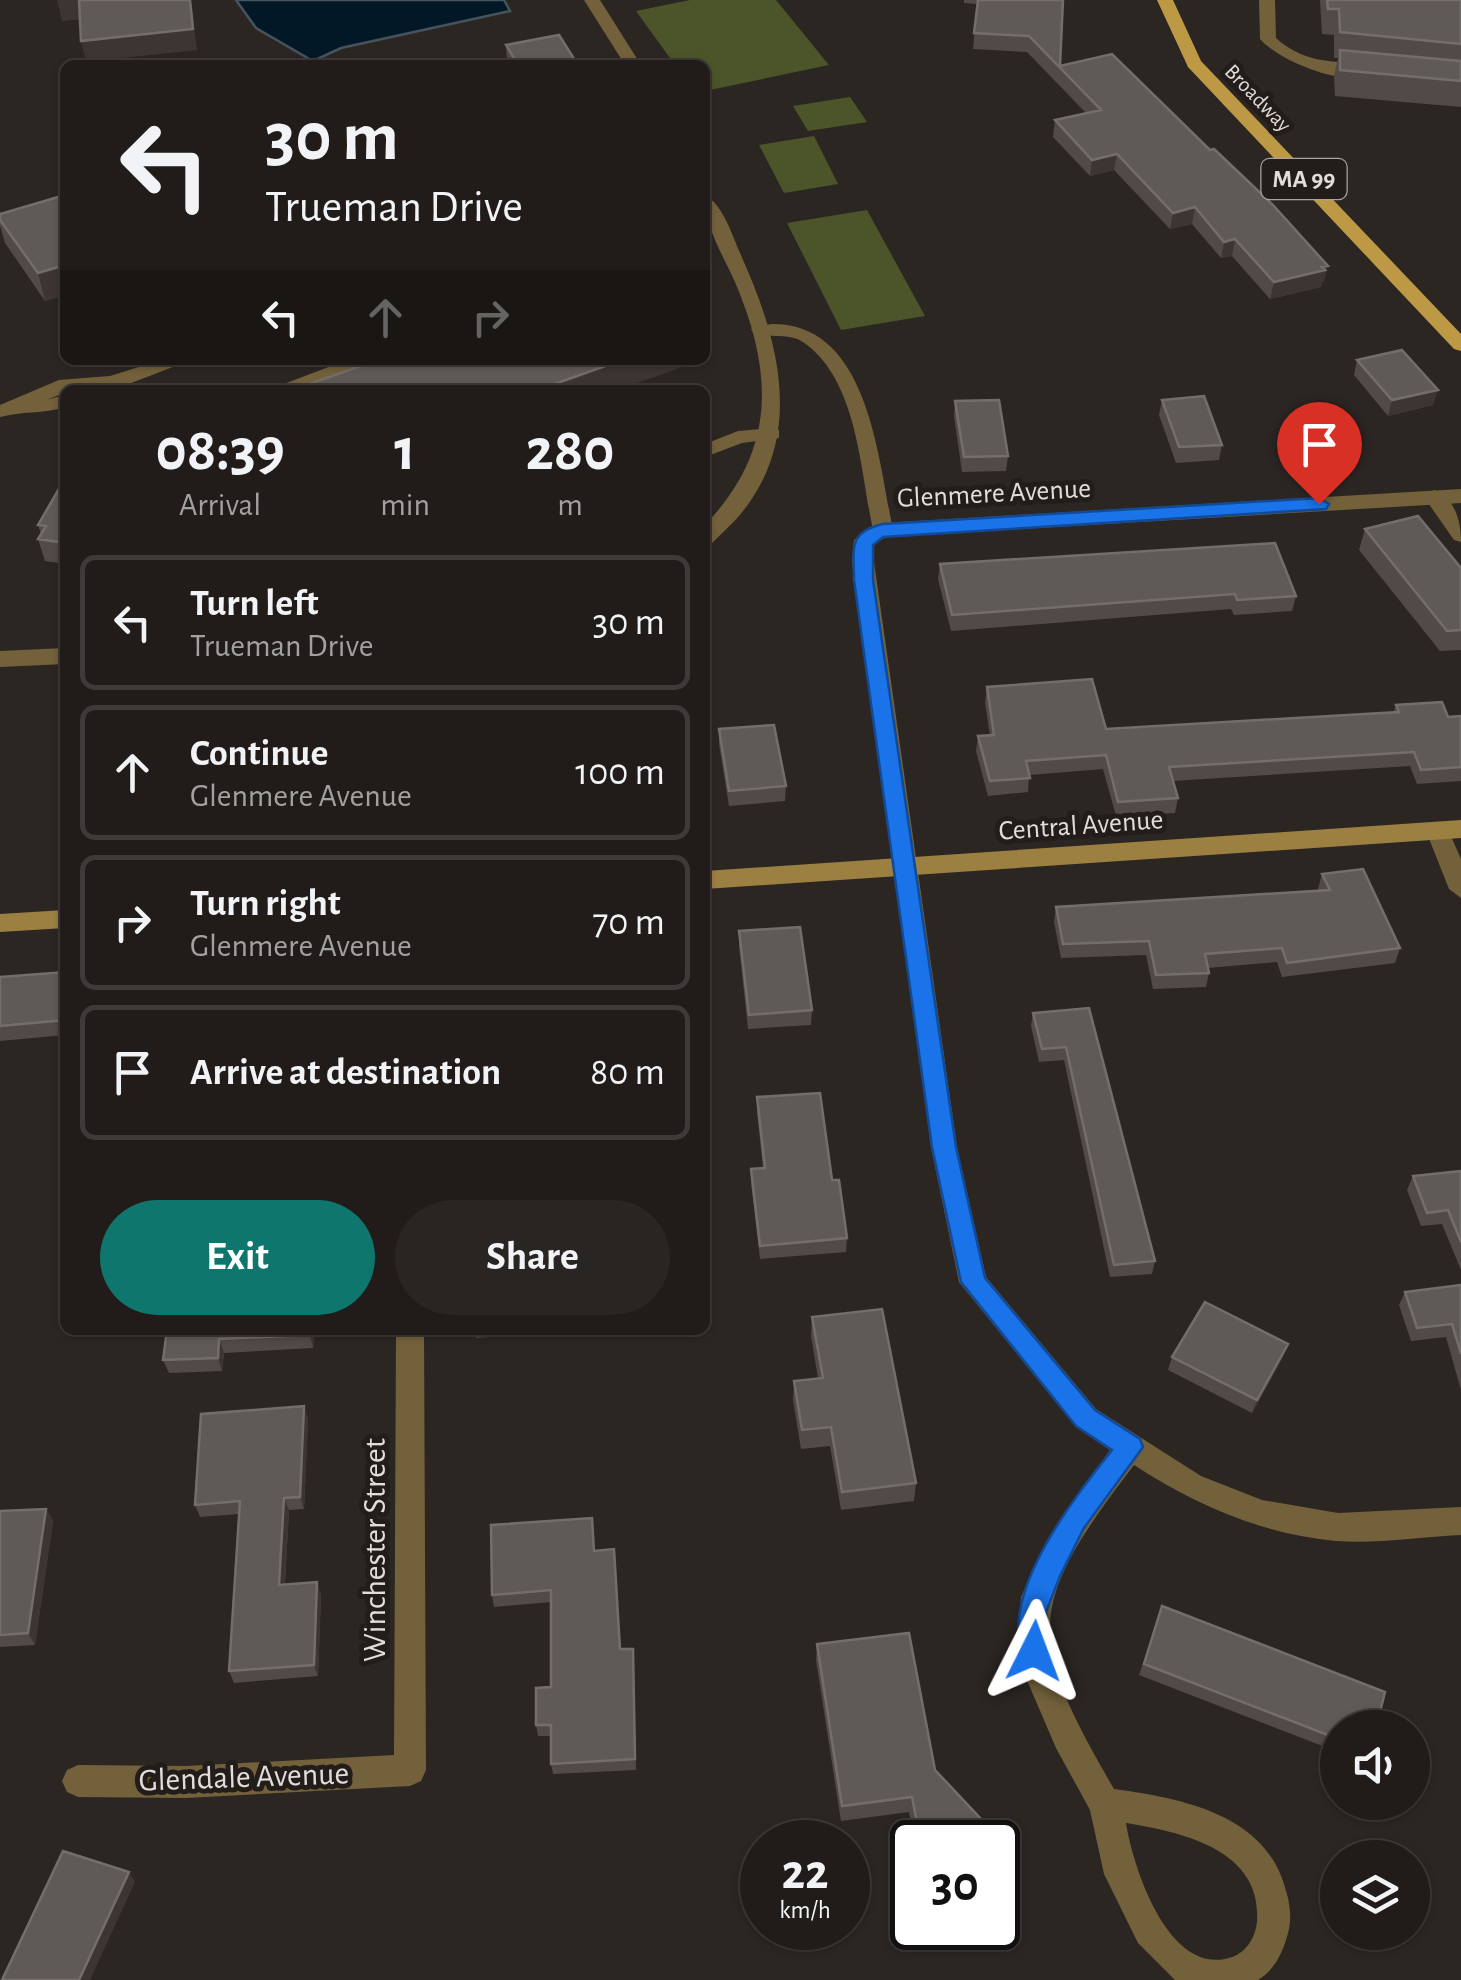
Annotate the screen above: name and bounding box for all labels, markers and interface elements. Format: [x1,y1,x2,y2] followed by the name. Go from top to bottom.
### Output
[1221,60,1296,137] street label: Broadway
[100,100,230,230] icon: left
[265,103,399,173] text: 30 m
[1262,159,1346,199] road number: MA 99
[265,185,523,230] text: Trueman Drive
[253,290,308,345] icon: left
[358,290,413,345] icon: ahead
[463,290,518,345] icon: right
[1277,402,1362,505] pin
[1292,417,1347,472] icon: arrive
[155,421,285,481] text: 08:39
[394,421,416,481] text: 1
[525,421,615,481] text: 280
[896,475,1092,513] street label: Glenmere Avenue
[179,489,261,521] text: Arrival
[380,489,430,521] text: min
[557,489,583,521] text: m
[190,585,318,623] text: Turn left
[105,595,160,650] icon: left
[593,604,665,642] text: 30 m
[190,630,373,662] text: Trueman Drive
[190,735,328,773] text: Continue
[105,745,160,800] icon: ahead
[575,754,665,792] text: 100 m
[190,780,412,812] text: Glenmere Avenue
[998,806,1164,846] street label: Central Avenue
[190,885,340,923] text: Turn right
[105,895,160,950] icon: right
[592,904,665,942] text: 70 m
[190,930,412,962] text: Glenmere Avenue
[105,1045,160,1100] icon: arrive
[190,1054,501,1092] text: Arrive at destination
[590,1054,665,1092] text: 80 m
[100,1200,375,1315] button: Exit
[395,1200,670,1315] button: Share
[359,1438,391,1662] street label: Winchester Street
[982,1599,1086,1703] position arrow
[1320,1710,1430,1950] map controls
[1320,1710,1430,1820] button: sound
[138,1757,350,1797] street label: Glendale Avenue
[890,1820,1020,1950] speed limit sign: 30
[1320,1840,1430,1950] button: layers
[781,1848,829,1898] text: 22
[779,1898,831,1923] text: km/h

